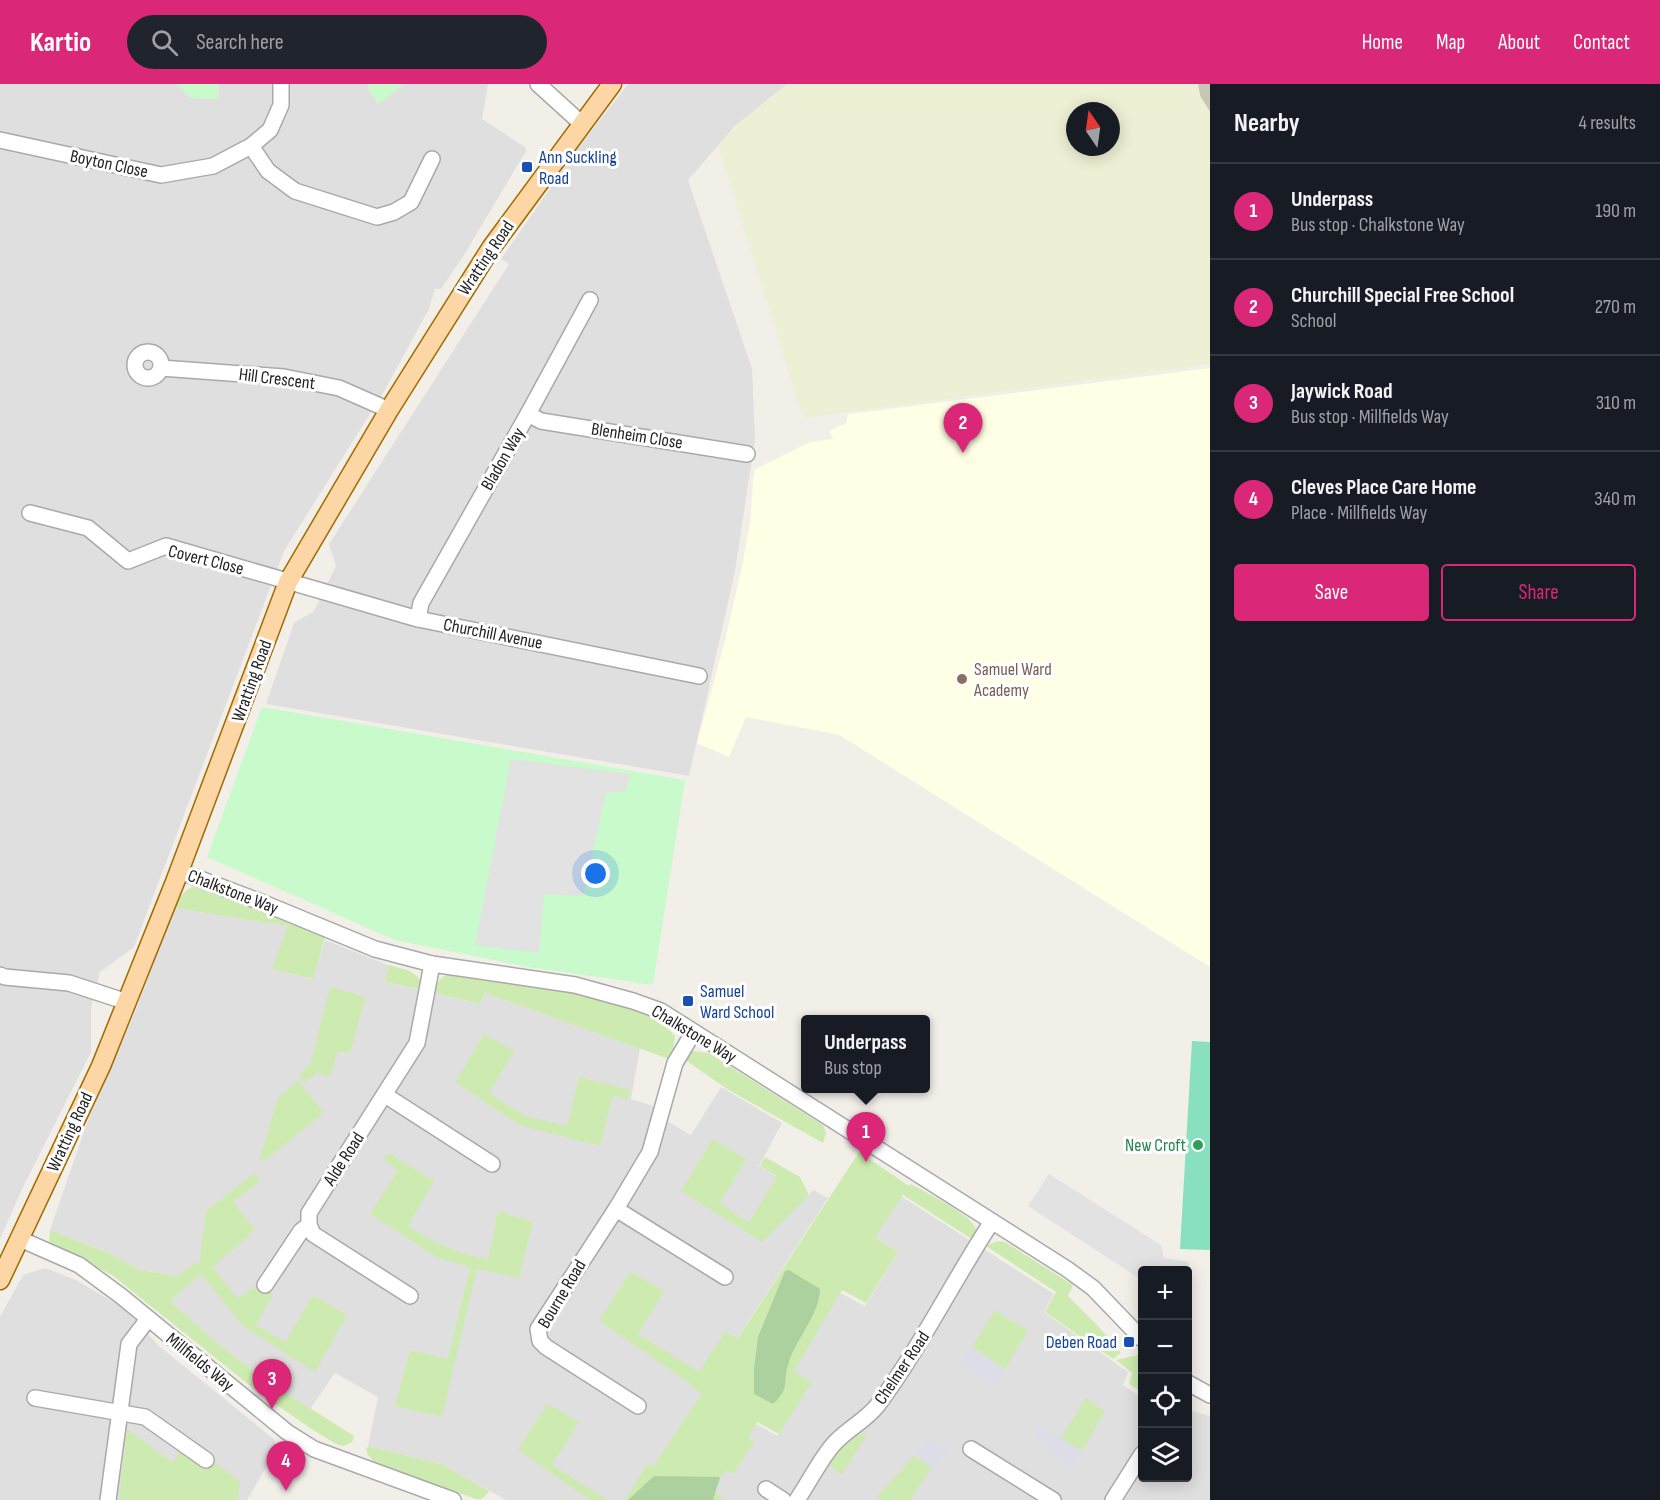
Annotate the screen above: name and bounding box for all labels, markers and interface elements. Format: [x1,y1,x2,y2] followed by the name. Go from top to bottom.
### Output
[127,15,547,69] search box
[30,26,91,59] text: Kartio
[148,26,181,59] icon: search
[196,29,284,56] text: Search here
[1362,30,1403,55] text: Home
[1436,30,1465,55] text: Map
[1498,30,1540,55] text: About
[1573,30,1630,55] text: Contact
[1066,102,1120,156] north arrow
[1234,108,1300,139] text: Nearby
[1579,111,1636,135] text: 4 results
[68,146,150,182] street label: Boyton Close
[538,147,617,189] place label: Ann Suckling Road
[520,160,534,174] marker: Ann Suckling Road
[1291,186,1373,213] text: Underpass
[1250,199,1257,223] text: 1
[1595,199,1636,223] text: 190 m
[1291,213,1465,237] text: Bus stop · Chalkstone Way
[453,217,519,299] street label: Wratting Road
[1291,282,1514,309] text: Churchill Special Free School
[1249,295,1258,319] text: 2
[1595,295,1636,319] text: 270 m
[1291,309,1336,333] text: School
[238,364,317,394] street label: Hill Crescent
[1291,378,1393,405] text: Jaywick Road
[1249,391,1258,415] text: 3
[1596,391,1636,415] text: 310 m
[944,404,982,453] pin: 2
[1291,405,1449,429] text: Bus stop · Millfields Way
[590,418,684,454] street label: Blenheim Close
[477,424,529,494] street label: Bladon Way
[1291,474,1477,501] text: Cleves Place Care Home
[1249,487,1258,511] text: 4
[1594,487,1636,511] text: 340 m
[1291,501,1427,525] text: Place · Millfields Way
[166,541,246,579] street label: Covert Close
[1234,564,1429,621] button: Save
[1441,564,1636,621] button: Share
[442,614,544,654] street label: Churchill Avenue
[228,637,276,725] street label: Wratting Road
[973,659,1052,701] place label: Samuel Ward Academy
[955,672,969,686] marker: Samuel Ward Academy
[581,859,610,888] your location
[185,865,281,919] street label: Chalkstone Way
[700,981,774,1023] place label: Samuel Ward School
[681,994,695,1008] marker: Samuel Ward School
[648,1000,740,1068] street label: Chalkstone Way
[801,1015,930,1093] popup
[824,1029,907,1056] text: Underpass
[824,1056,882,1080] text: Bus stop
[42,1089,98,1175] street label: Wratting Road
[846,1112,886,1162] pin: 1
[319,1129,369,1190] street label: Alde Road
[1125,1135,1187,1156] place label: New Croft
[1191,1138,1205,1152] marker: New Croft
[533,1256,591,1332] street label: Bourne Road
[1138,1266,1192,1482] map controls
[1138,1266,1192,1320] button: +
[1138,1320,1192,1374] button: −
[870,1327,934,1409] street label: Chelmer Road
[162,1328,238,1396] street label: Millfields Way
[1046,1332,1117,1353] place label: Deben Road
[1122,1335,1136,1349] marker: Deben Road
[252,1360,292,1409] pin: 3
[1138,1374,1192,1428] button: locate
[1138,1428,1192,1482] button: layers
[266,1442,306,1491] pin: 4

